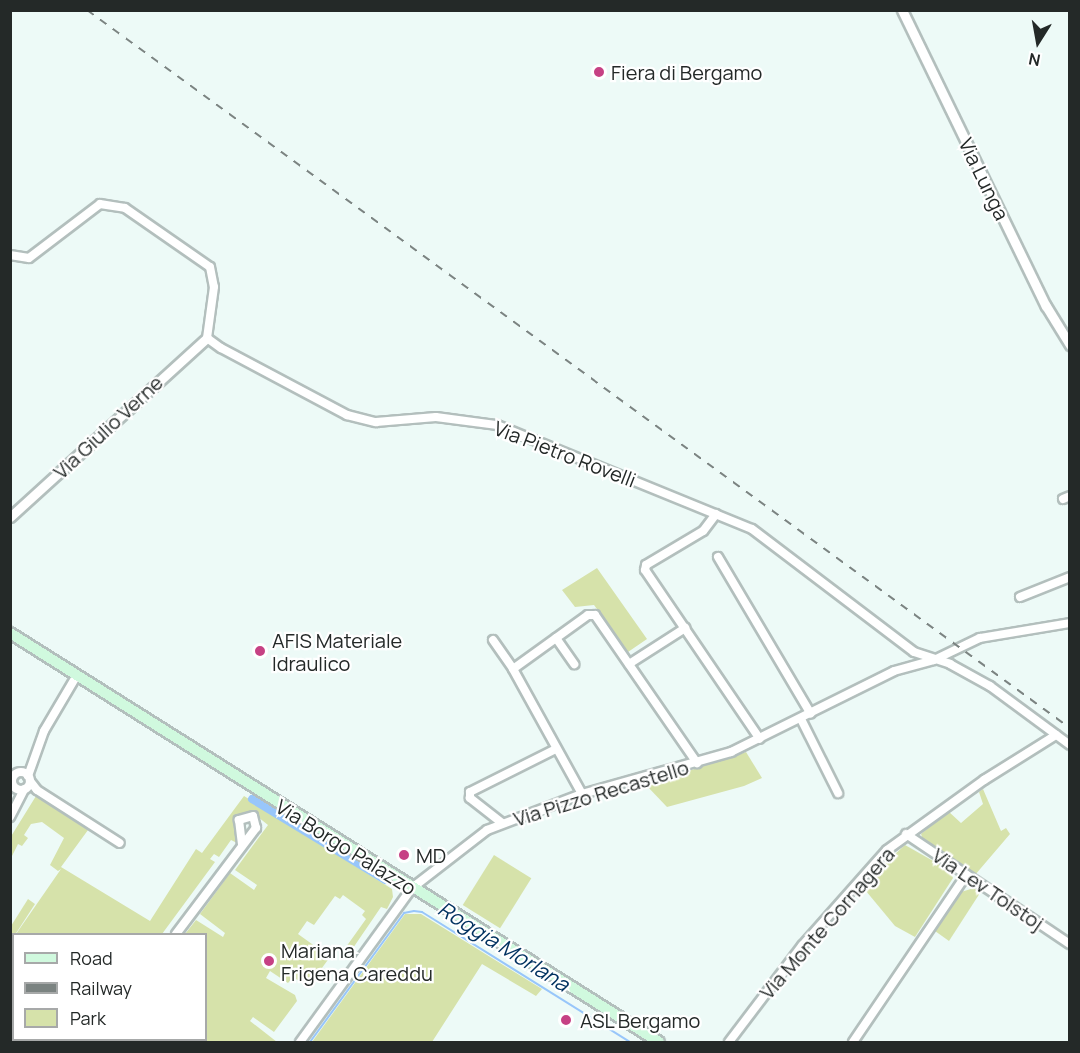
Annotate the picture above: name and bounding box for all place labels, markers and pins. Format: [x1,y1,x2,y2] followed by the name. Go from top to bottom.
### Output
[611,60,762,84] place label: Fiera di Bergamo
[592,65,606,79] marker: Fiera di Bergamo
[272,628,402,675] place label: AFIS Materiale Idraulico
[253,644,267,658] marker: AFIS Materiale Idraulico
[416,843,446,867] place label: MD
[397,848,411,862] marker: MD
[281,938,433,985] place label: Mariana Frigena Careddu
[262,954,276,968] marker: Mariana Frigena Careddu
[580,1008,701,1032] place label: ASL Bergamo
[557,1011,575,1029] marker: ASL Bergamo

